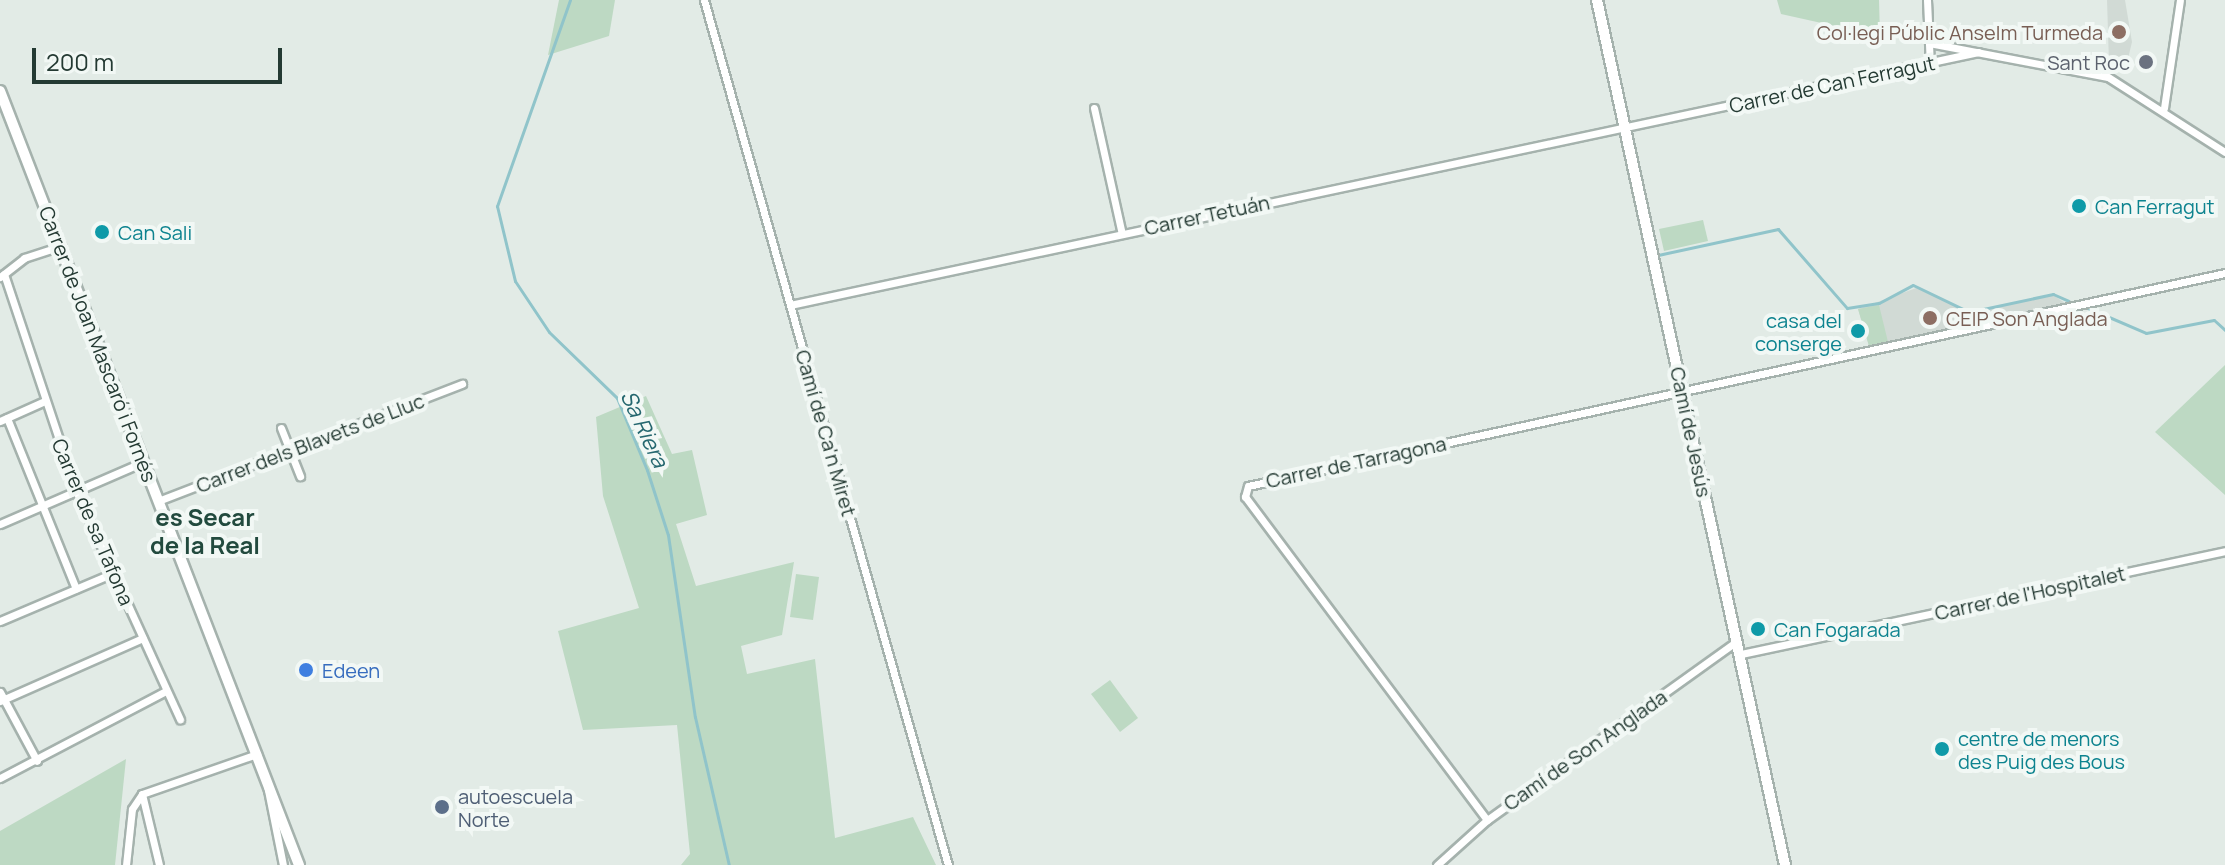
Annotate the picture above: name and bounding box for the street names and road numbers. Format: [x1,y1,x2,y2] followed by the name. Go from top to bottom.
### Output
[1727,50,1937,118] street label: Carrer de Can Ferragut
[1142,190,1272,240] street label: Carrer Tetuán
[34,203,162,485] street label: Carrer de Joan Mascaró i Fornés
[791,347,861,519] street label: Camí de Ca'n Miret
[1665,365,1717,499] street label: Camí de Jesús
[193,388,427,498] street label: Carrer dels Blavets de Lluc
[1264,431,1448,493] street label: Carrer de Tarragona
[47,435,139,609] street label: Carrer de sa Tafona
[1932,561,2128,625] street label: Carrer de l'Hospitalet
[1499,685,1671,815] street label: Camí de Son Anglada

